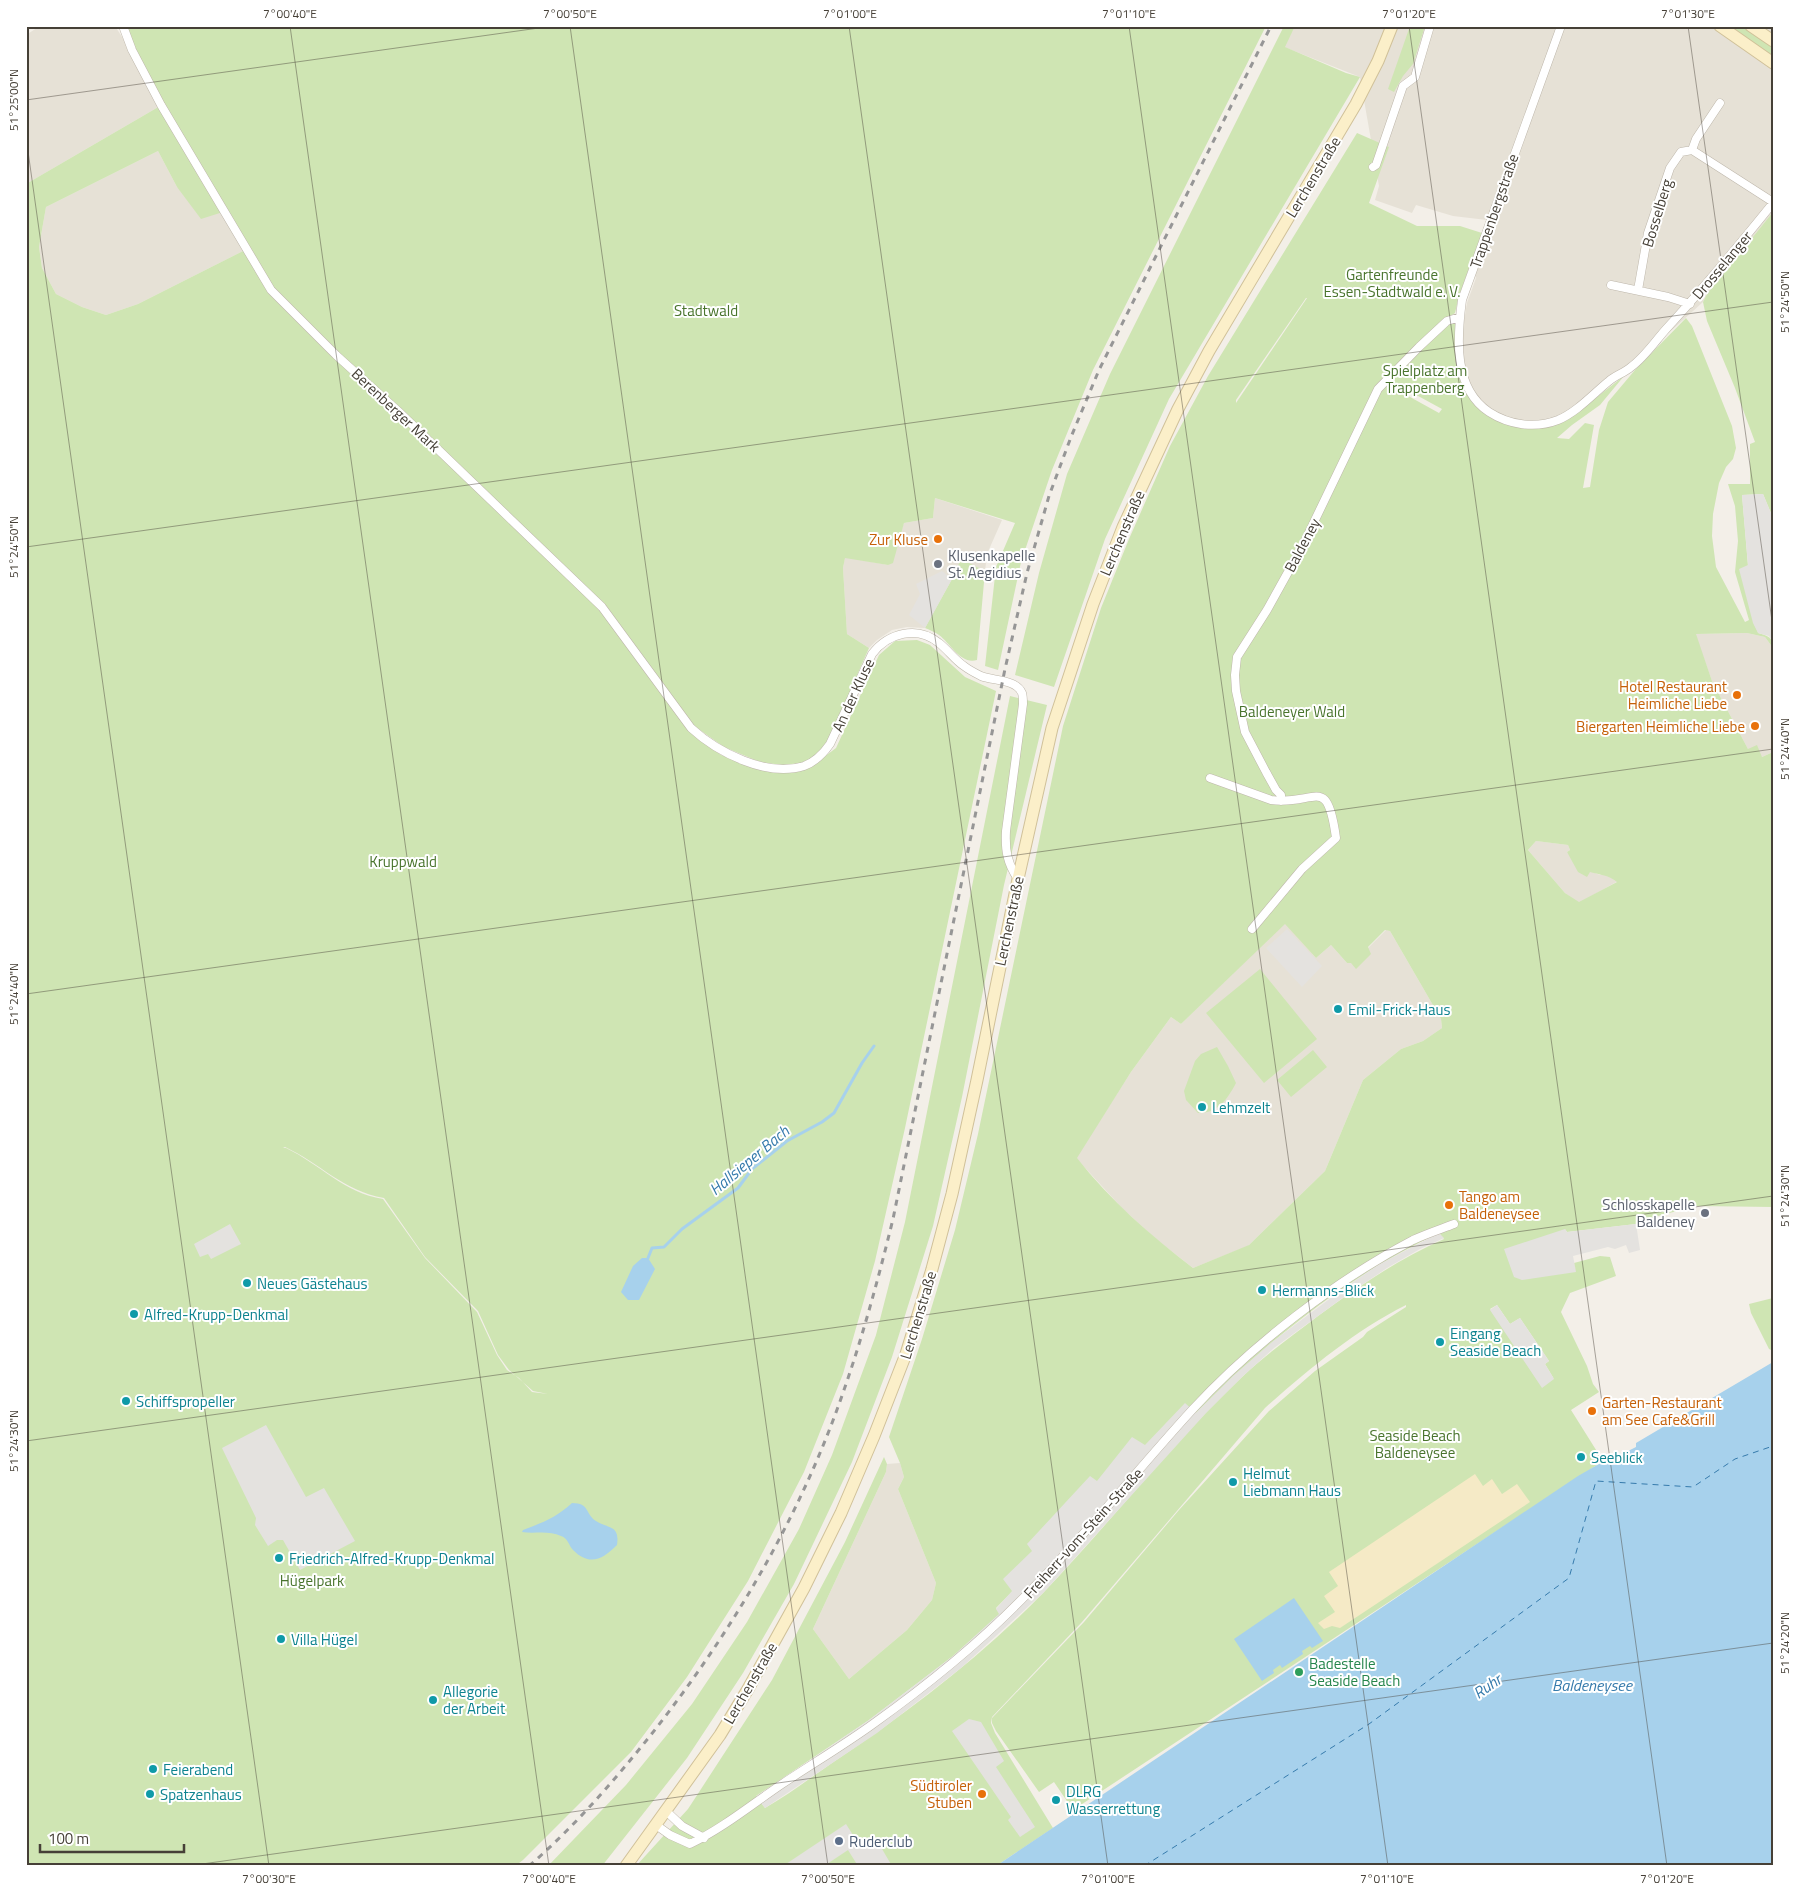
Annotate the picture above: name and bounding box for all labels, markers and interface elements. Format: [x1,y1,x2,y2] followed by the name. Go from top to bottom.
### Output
[263,4,317,23] text: 7°00'40"E
[543,4,597,23] text: 7°00'50"E
[823,4,877,23] text: 7°01'00"E
[1102,4,1156,23] text: 7°01'10"E
[1382,4,1436,23] text: 7°01'20"E
[1661,4,1715,23] text: 7°01'30"E
[4,69,23,131] text: 51°25'00"N
[1280,132,1346,222] street label: Lerchenstraße
[1464,150,1524,272] street label: Trappenbergstraße
[1636,176,1678,250] street label: Bosselberg
[1686,226,1758,304] street label: Drosselanger
[1324,263,1460,303] park label: Gartenfreunde Essen-Stadtwald e. V.
[1775,271,1794,333] text: 51°24'50"N
[674,299,738,322] park label: Stadtwald
[1383,359,1467,399] park label: Spielplatz am Trappenberg
[346,363,446,457] street label: Berenberger Mark
[1094,487,1150,579] street label: Lerchenstraße
[1278,514,1326,576] street label: Baldeney
[4,516,23,578] text: 51°24'50"N
[869,528,928,551] place label: Zur Kluse
[932,533,944,545] marker: Zur Kluse
[948,544,1035,584] place label: Klusenkapelle St. Aegidius
[932,558,944,570] marker: Klusenkapelle St. Aegidius
[826,654,880,736] street label: An der Kluse
[1619,675,1728,715] place label: Hotel Restaurant Heimliche Liebe
[1731,689,1743,701] marker: Hotel Restaurant Heimliche Liebe
[1239,700,1345,723] park label: Baldeneyer Wald
[1576,715,1745,738] place label: Biergarten Heimliche Liebe
[1775,718,1794,780] text: 51°24'40"N
[1749,720,1761,732] marker: Biergarten Heimliche Liebe
[369,850,437,873] park label: Kruppwald
[988,874,1030,968] street label: Lerchenstraße
[4,963,23,1025] text: 51°24'40"N
[1348,998,1451,1021] place label: Emil-Frick-Haus
[1332,1003,1344,1015] marker: Emil-Frick-Haus
[1212,1096,1271,1119] place label: Lehmzelt
[1196,1101,1208,1113] marker: Lehmzelt
[704,1119,795,1201] water label: Hallsieper Bach
[1775,1165,1794,1227] text: 51°24'30"N
[1459,1185,1540,1225] place label: Tango am Baldeneysee
[1602,1193,1695,1233] place label: Schlosskapelle Baldeney
[1443,1199,1455,1211] marker: Tango am Baldeneysee
[1699,1207,1711,1219] marker: Schlosskapelle Baldeney
[894,1268,942,1362] street label: Lerchenstraße
[257,1272,368,1295] place label: Neues Gästehaus
[241,1277,253,1289] marker: Neues Gästehaus
[1272,1279,1374,1302] place label: Hermanns-Blick
[1256,1284,1268,1296] marker: Hermanns-Blick
[144,1303,289,1326] place label: Alfred-Krupp-Denkmal
[128,1308,140,1320] marker: Alfred-Krupp-Denkmal
[1450,1322,1541,1362] place label: Eingang Seaside Beach
[1434,1336,1446,1348] marker: Eingang Seaside Beach
[136,1390,235,1413] place label: Schiffspropeller
[1602,1391,1723,1431] place label: Garten-Restaurant am See Cafe&Grill
[120,1395,132,1407] marker: Schiffspropeller
[1586,1405,1598,1417] marker: Garten-Restaurant am See Cafe&Grill
[4,1410,23,1472] text: 51°24'30"N
[1369,1424,1461,1464] park label: Seaside Beach Baldeneysee
[1591,1446,1643,1469] place label: Seeblick
[1575,1451,1587,1463] marker: Seeblick
[1018,1462,1148,1604] street label: Freiherr-vom-Stein-Straße
[1243,1462,1341,1502] place label: Helmut Liebmann Haus
[1227,1476,1239,1488] marker: Helmut Liebmann Haus
[289,1547,495,1570] place label: Friedrich-Alfred-Krupp-Denkmal
[273,1552,285,1564] marker: Friedrich-Alfred-Krupp-Denkmal
[280,1569,344,1592] park label: Hügelpark
[1775,1612,1794,1674] text: 51°24'20"N
[291,1628,358,1651] place label: Villa Hügel
[275,1633,287,1645] marker: Villa Hügel
[717,1638,783,1728] street label: Lerchenstraße
[1309,1652,1400,1692] place label: Badestelle Seaside Beach
[1293,1666,1305,1678] marker: Badestelle Seaside Beach
[1468,1666,1508,1704] water label: Ruhr
[1552,1673,1634,1697] water label: Baldeneysee
[443,1680,506,1720] place label: Allegorie der Arbeit
[427,1694,439,1706] marker: Allegorie der Arbeit
[163,1758,233,1781] place label: Feierabend
[147,1763,159,1775] marker: Feierabend
[910,1774,972,1814] place label: Südtiroler Stuben
[1066,1780,1160,1820] place label: DLRG Wasserrettung
[160,1783,242,1806] place label: Spatzenhaus
[144,1788,156,1800] marker: Spatzenhaus
[976,1788,988,1800] marker: Südtiroler Stuben
[1050,1794,1062,1806] marker: DLRG Wasserrettung
[40,1822,184,1854] scale bar
[48,1827,89,1850] text: 100 m
[849,1830,913,1853] place label: Ruderclub
[833,1835,845,1847] marker: Ruderclub
[242,1869,296,1888] text: 7°00'30"E
[522,1869,576,1888] text: 7°00'40"E
[801,1869,855,1888] text: 7°00'50"E
[1081,1869,1135,1888] text: 7°01'00"E
[1360,1869,1414,1888] text: 7°01'10"E
[1640,1869,1694,1888] text: 7°01'20"E

